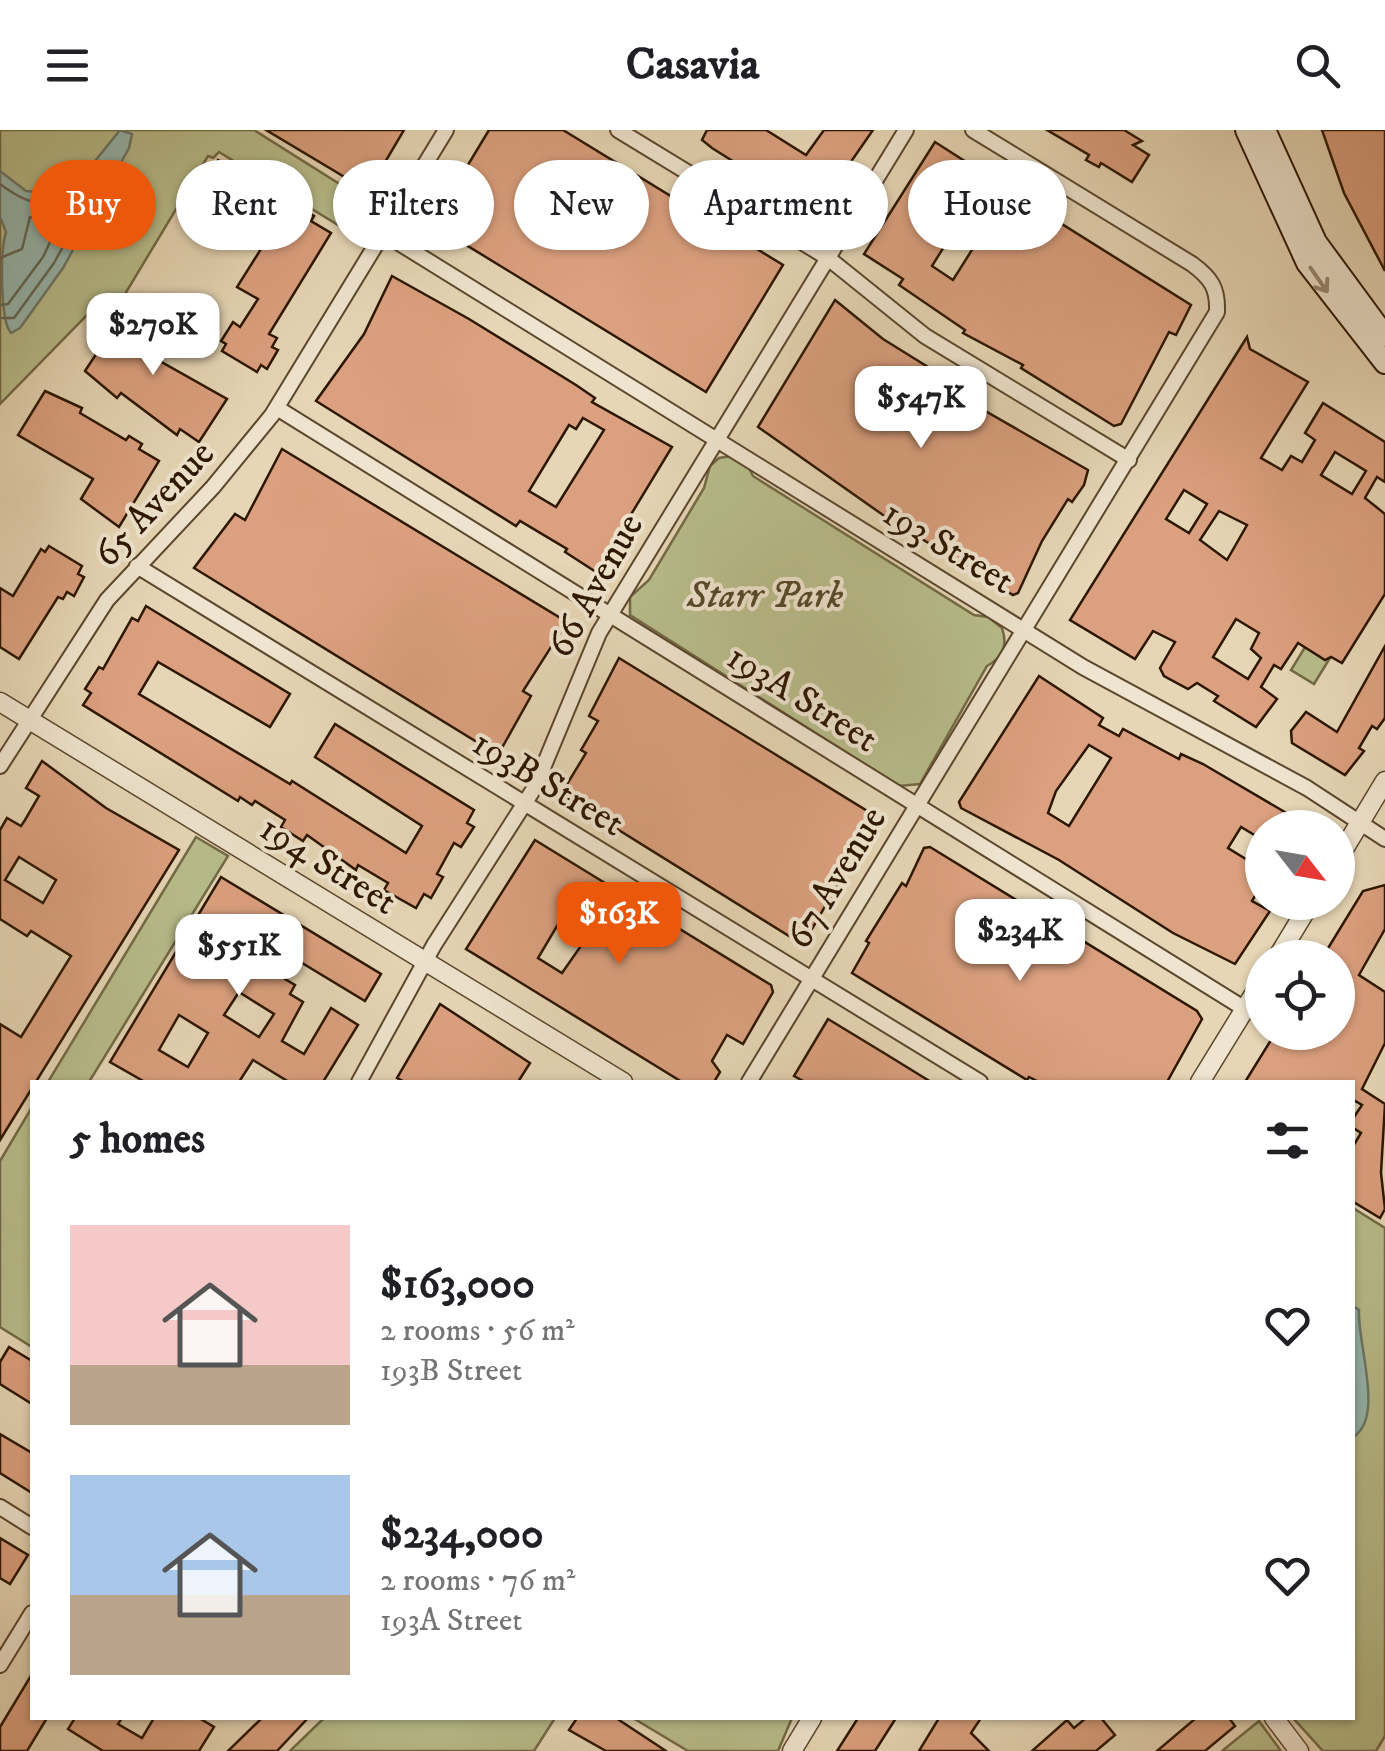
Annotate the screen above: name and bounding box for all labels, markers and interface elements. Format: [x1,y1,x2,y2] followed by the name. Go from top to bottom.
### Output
[626,37,759,93] text: Casavia
[40,38,95,93] icon: menu
[1290,38,1345,93] icon: search
[30,160,156,250] chip: Buy
[176,160,313,250] chip: Rent
[333,160,494,250] chip: Filters
[514,160,649,250] chip: New
[669,160,888,250] chip: Apartment
[908,160,1067,250] chip: House
[1308,266,1329,293] one-way arrow
[83,293,223,378] pin: $270K
[109,305,197,345] text: $270K
[851,366,991,451] pin: $547K
[877,378,965,418] text: $547K
[84,431,225,578] street label: 65 Avenue
[873,490,1022,606] street label: 193 Street
[537,506,655,666] street label: 66 Avenue
[686,572,843,620] park label: Starr Park
[717,634,886,764] street label: 193A Street
[463,720,633,848] street label: 193B Street
[776,798,898,958] street label: 67 Avenue
[250,805,405,927] street label: 194 Street
[1245,810,1355,920] north arrow
[1245,810,1355,1050] map controls
[549,882,689,967] pin: $163K
[579,894,659,934] text: $163K
[950,899,1090,984] pin: $234K
[977,911,1063,951] text: $234K
[169,914,309,999] pin: $551K
[197,926,281,966] text: $551K
[1245,940,1355,1050] button: locate
[1260,1113,1315,1168] icon: filters
[70,1114,205,1166] text: 5 homes
[380,1259,535,1311] text: $163,000
[150,1265,270,1385] icon: home
[1260,1298,1315,1353] icon: heart
[380,1311,575,1351] text: 2 rooms · 56 m²
[380,1351,522,1391] text: 193B Street
[380,1509,544,1561] text: $234,000
[150,1515,270,1635] icon: home
[1260,1548,1315,1603] icon: heart
[380,1561,575,1601] text: 2 rooms · 76 m²
[380,1601,522,1641] text: 193A Street

